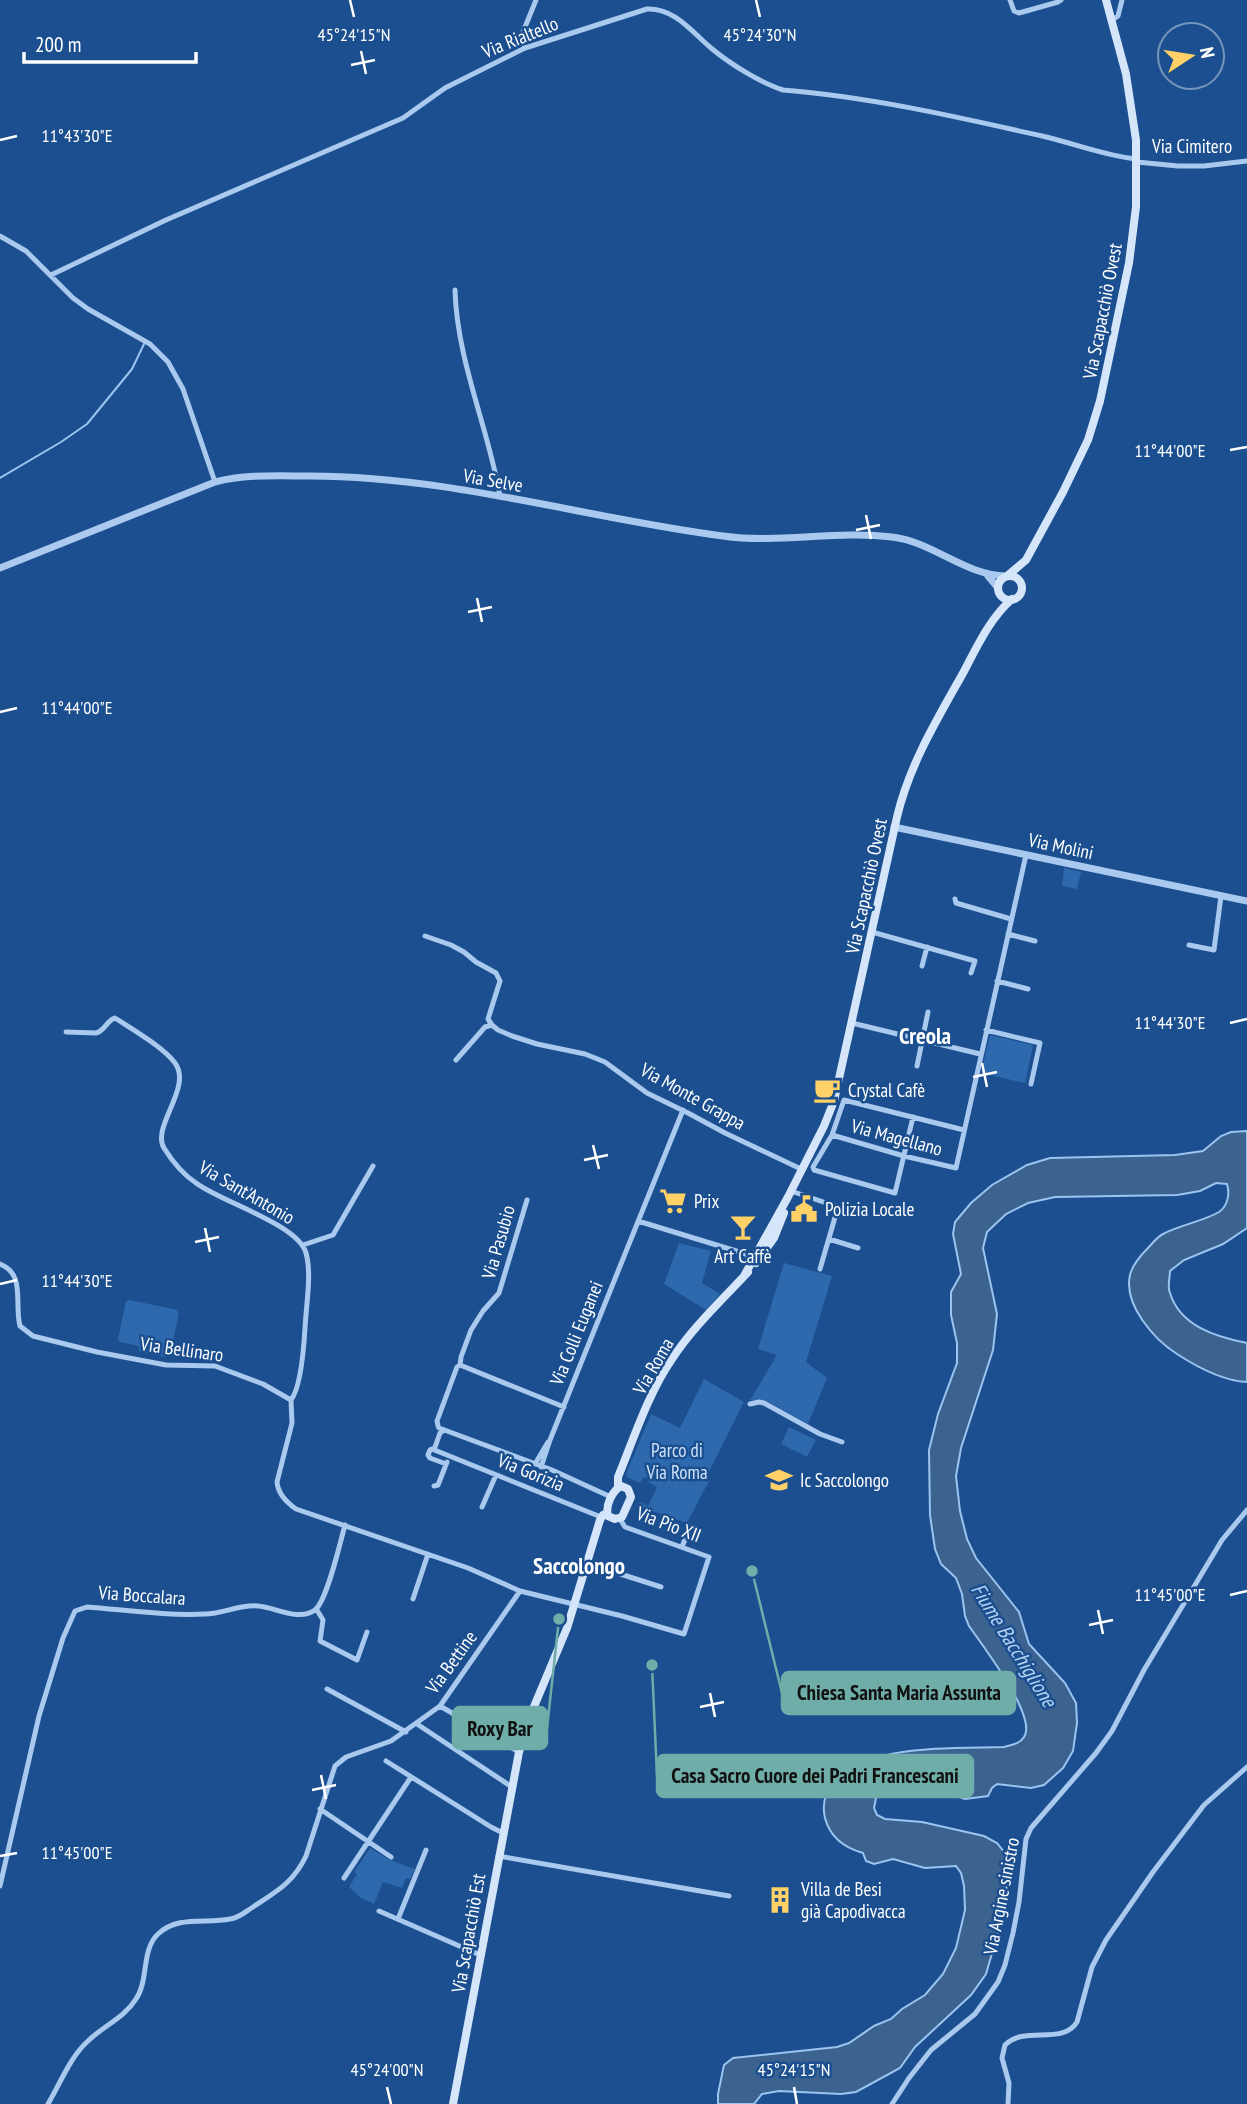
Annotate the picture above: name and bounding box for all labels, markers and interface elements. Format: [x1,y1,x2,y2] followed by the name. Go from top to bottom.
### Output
[478,11,561,63] street label: Via Rialtello
[24,21,196,65] scale bar
[1156,21,1226,91] north arrow
[318,23,390,46] text: 45°24'15"N
[724,23,796,46] text: 45°24'30"N
[35,31,81,58] text: 200 m
[1195,45,1220,60] text: N
[42,124,112,147] text: 11°43'30"E
[1151,134,1232,158] street label: Via Cimitero
[1077,240,1127,382] street label: Via Scapacchiò Ovest
[1135,439,1205,462] text: 11°44'00"E
[460,463,525,497] street label: Via Selve
[42,696,112,719] text: 11°44'00"E
[840,815,892,957] street label: Via Scapacchiò Ovest
[1025,827,1096,865] street label: Via Molini
[1135,1011,1205,1034] text: 11°44'30"E
[899,1021,951,1050] district label: Creola
[635,1057,750,1135] street label: Via Monte Grappa
[812,1075,842,1105] cafe icon: Crystal Cafè
[848,1078,925,1102] place label: Crystal Cafè
[848,1113,945,1161] street label: Via Magellano
[194,1154,299,1229] street label: Via Sant'Antonio
[658,1186,688,1216] supermarket icon: Prix
[694,1189,719,1213] place label: Prix
[789,1194,819,1224] public building icon: Polizia Locale
[825,1197,914,1221] place label: Polizia Locale
[476,1202,520,1283] street label: Via Pasubio
[728,1212,758,1242] bar icon: Art Caffè
[714,1244,772,1268] place label: Art Caffè
[42,1269,112,1292] text: 11°44'30"E
[544,1277,608,1390] street label: Via Colli Euganei
[138,1331,225,1367] street label: Via Bellinaro
[627,1334,679,1399] street label: Via Roma
[645,1438,708,1484] park label: Parco di Via Roma
[493,1447,568,1496] street label: Via Gorizia
[764,1465,794,1495] school or university icon: Ic Saccolongo
[800,1468,889,1492] place label: Ic Saccolongo
[632,1500,705,1547] street label: Via Pio XII
[533,1551,625,1580] district label: Saccolongo
[965,1578,1064,1713] water label: Fiume Bacchiglione
[97,1580,186,1610] street label: Via Boccalara
[1135,1583,1205,1606] text: 11°45'00"E
[420,1626,482,1699] street label: Via Bettine
[782,1672,1015,1714] callout: Chiesa Santa Maria Assunta
[797,1679,1001,1706] text: Chiesa Santa Maria Assunta
[453,1707,547,1749] callout: Roxy Bar
[467,1715,534,1742] text: Roxy Bar
[657,1755,973,1797] callout: Casa Sacro Cuore dei Padri Francescani
[671,1762,959,1789] text: Casa Sacro Cuore dei Padri Francescani
[978,1835,1024,1958] street label: Via Argine sinistro
[42,1841,112,1864] text: 11°45'00"E
[446,1871,490,1995] street label: Via Scapacchiò Est
[800,1877,906,1923] place label: Villa de Besi già Capodivacca
[765,1885,795,1915] building icon: Villa de Besi già Capodivacca
[351,2058,423,2081] text: 45°24'00"N
[758,2058,830,2081] text: 45°24'15"N

